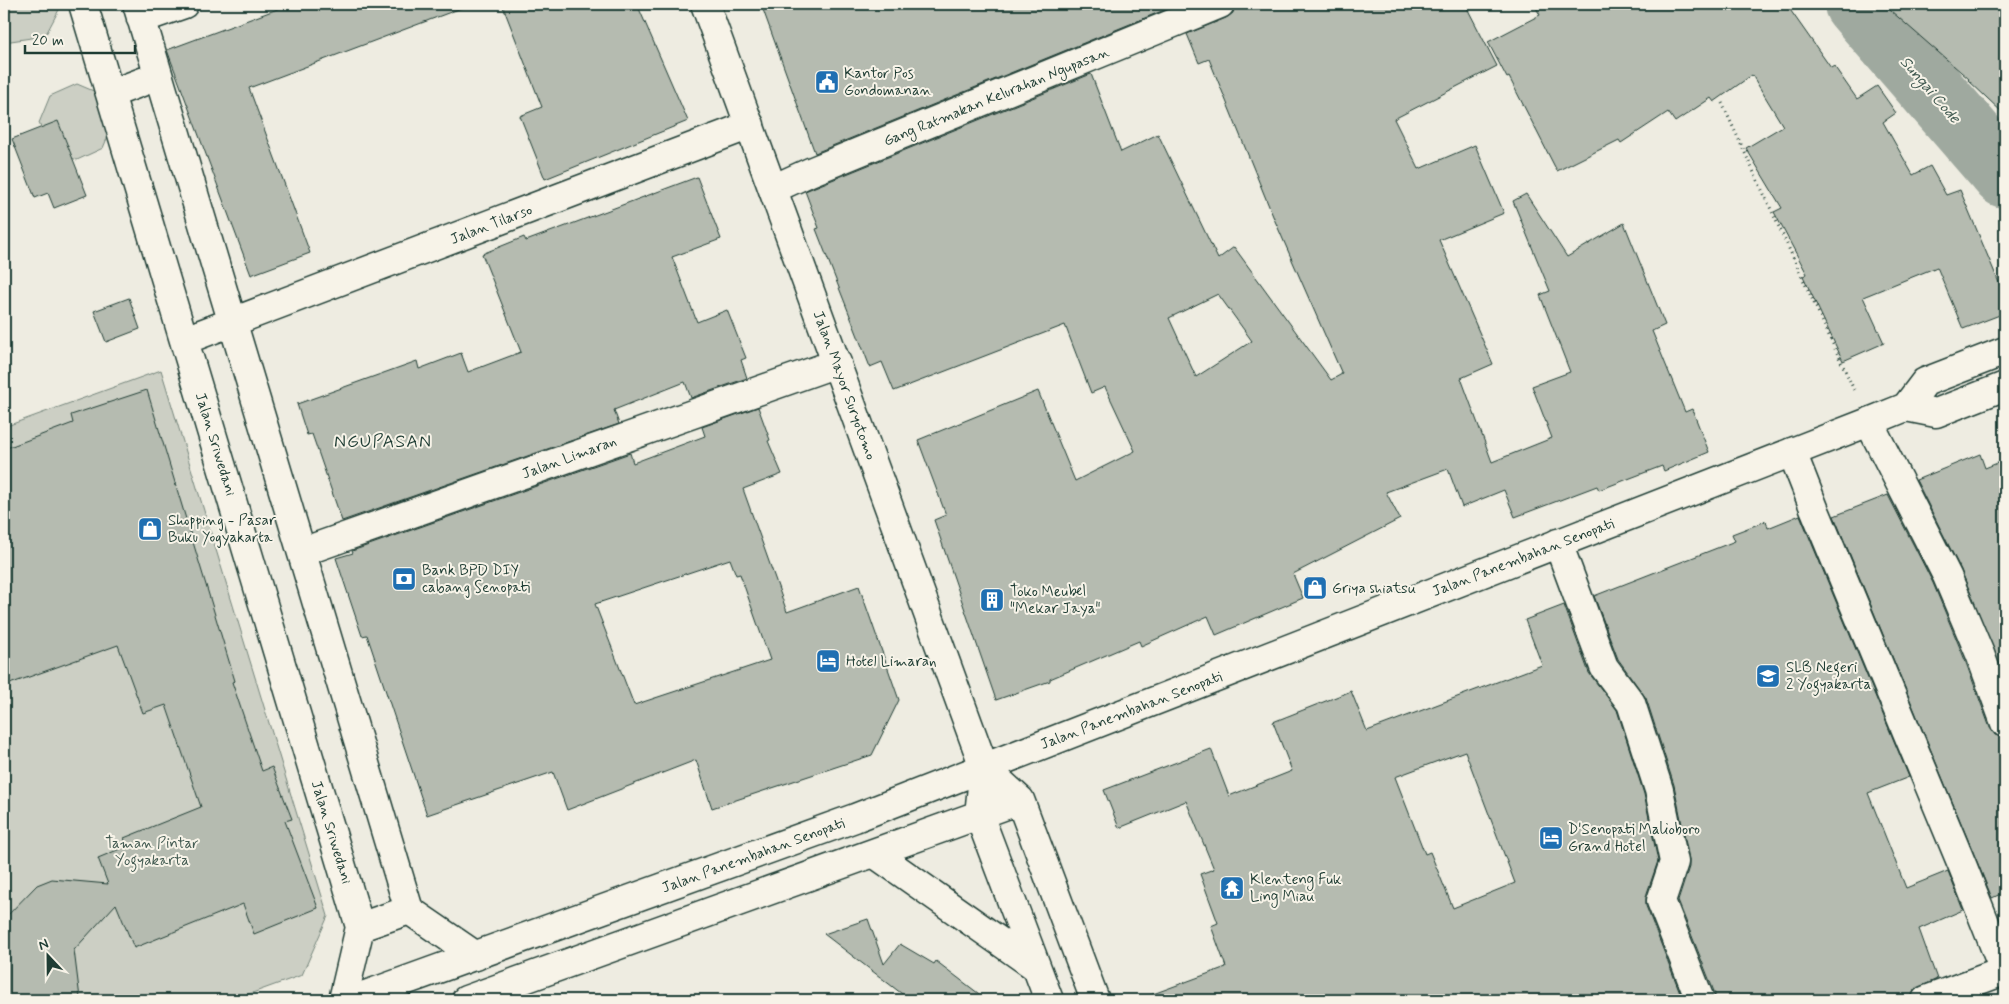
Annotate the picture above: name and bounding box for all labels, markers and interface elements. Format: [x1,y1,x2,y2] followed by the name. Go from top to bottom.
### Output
[25,22,135,54] scale bar
[32,31,64,51] text: 20 m
[881,42,1113,152] street label: Gang Ratmakan Kelurahan Ngupasan
[1893,52,1965,130] water label: Sungai Code
[844,64,932,101] place label: Kantor Pos Gondomanan
[814,69,840,95] public building icon: Kantor Pos Gondomanan
[447,200,535,250] street label: Jalan Tilarso
[808,308,880,463] street label: Jalan Mayor Suryotomo
[190,390,240,499] street label: Jalan Sriwedani
[334,430,432,454] district label: NGUPASAN
[519,432,619,484] street label: Jalan Limaran
[168,511,276,548] place label: Shopping - Pasar Buku Yogyakarta
[1429,514,1618,602] street label: Jalan Panembahan Senopati
[137,516,163,542] shop icon: Shopping - Pasar Buku Yogyakarta
[422,561,531,598] place label: Bank BPD DIY cabang Senopati
[391,566,417,592] bank icon: Bank BPD DIY cabang Senopati
[1302,575,1328,601] shop icon: Griya shiatsu
[1332,579,1416,599] place label: Griya shiatsu
[1010,582,1100,619] place label: Toko Meubel "Mekar Jaya"
[979,587,1005,613] building icon: Toko Meubel "Mekar Jaya"
[815,648,841,674] hotel icon: Hotel Limaran
[846,652,937,672] place label: Hotel Limaran
[1786,658,1871,696] place label: SLB Negeri 2 Yogyakarta
[1755,663,1781,689] school or university icon: SLB Negeri 2 Yogyakarta
[1037,667,1226,755] street label: Jalan Panembahan Senopati
[306,778,356,887] street label: Jalan Sriwedani
[659,813,848,898] street label: Jalan Panembahan Senopati
[1568,820,1700,857] place label: D'Senopati Malioboro Grand Hotel
[1538,825,1564,851] hotel icon: D'Senopati Malioboro Grand Hotel
[105,834,199,872] park label: Taman Pintar Yogyakarta
[1250,870,1342,908] place label: Klenteng Fuk Ling Miau
[1219,875,1245,901] temple icon: Klenteng Fuk Ling Miau
[22,932,72,982] north arrow
[36,935,51,955] text: N

